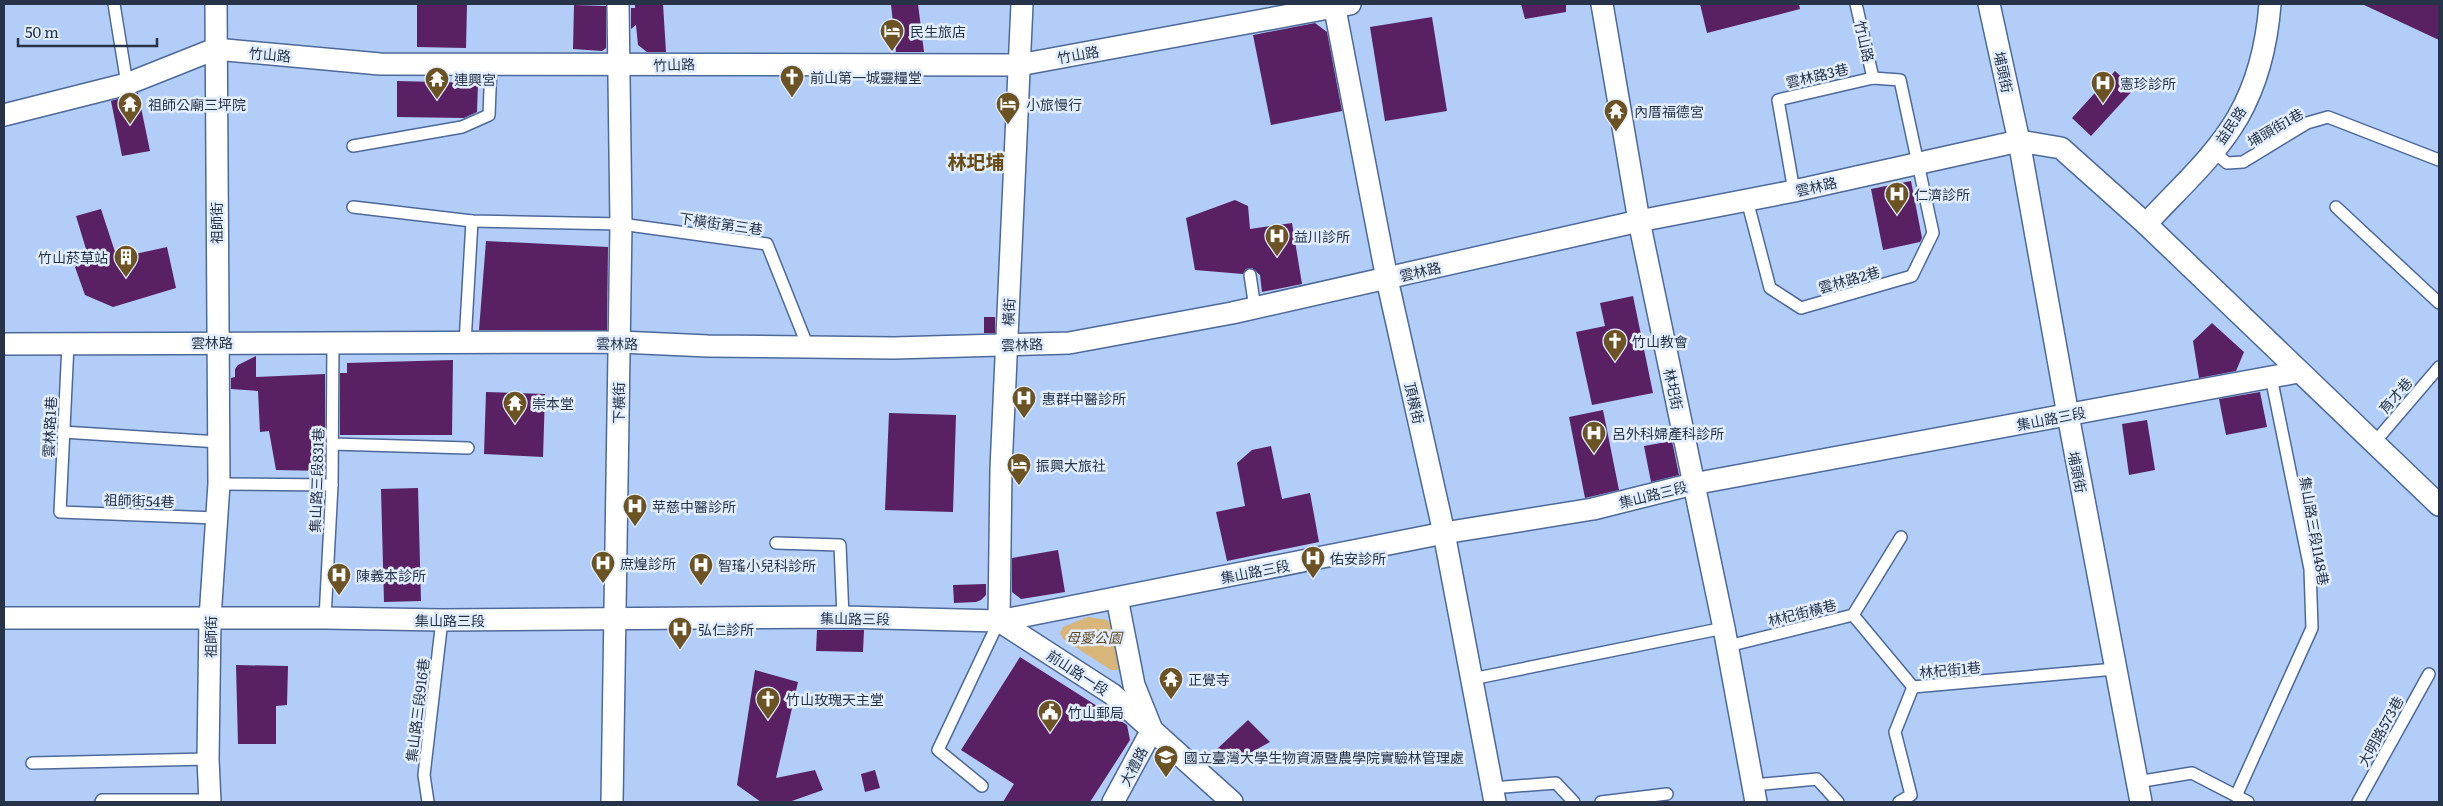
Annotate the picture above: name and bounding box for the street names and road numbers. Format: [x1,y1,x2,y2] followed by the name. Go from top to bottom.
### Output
[1851,18,1879,64] street label: 竹山路
[1056,41,1100,67] street label: 竹山路
[248,42,292,66] street label: 竹山路
[1990,49,2018,95] street label: 埔頭街
[653,53,695,75] street label: 竹山路
[1784,58,1850,92] street label: 雲林路3巷
[2210,102,2250,148] street label: 益民路
[2243,103,2307,151] street label: 埔頭街1巷
[1793,172,1839,200] street label: 雲林路
[206,202,226,244] street label: 祖師街
[678,207,764,239] street label: 下橫街第三巷
[1397,257,1443,285] street label: 雲林路
[1816,261,1882,297] street label: 雲林路2巷
[997,297,1019,327] street label: 橫街
[191,332,233,352] street label: 雲林路
[596,333,638,353] street label: 雲林路
[1001,333,1043,355] street label: 雲林路
[1660,366,1688,412] street label: 林圯街
[2374,373,2416,417] street label: 育才巷
[1401,380,1429,426] street label: 頂橫街
[608,382,628,424] street label: 下橫街
[37,396,61,458] street label: 雲林路1巷
[2015,402,2087,434] street label: 集山路三段
[304,427,328,533] street label: 集山路三段831巷
[2064,449,2092,495] street label: 埔頭街
[2296,475,2334,587] street label: 集山路三段1148巷
[1617,476,1689,512] street label: 集山路三段
[103,489,175,511] street label: 祖師街54巷
[1219,555,1291,587] street label: 集山路三段
[1766,594,1838,630] street label: 林杞街橫巷
[820,607,890,629] street label: 集山路三段
[415,610,485,630] street label: 集山路三段
[200,616,220,658] street label: 祖師街
[1043,645,1113,699] street label: 前山路一段
[1918,656,1982,682] street label: 林杞街1巷
[401,657,433,763] street label: 集山路三段916巷
[2352,692,2408,770] street label: 大明路573巷
[1114,743,1152,789] street label: 大禮路

